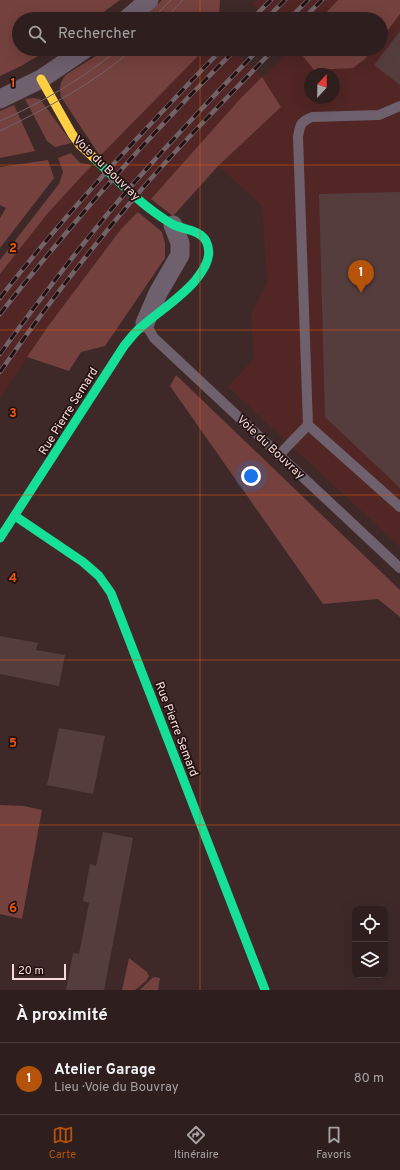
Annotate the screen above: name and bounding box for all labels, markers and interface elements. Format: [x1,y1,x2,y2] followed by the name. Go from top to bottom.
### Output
[12,12,388,56] search box
[26,23,48,45] icon: search
[58,25,136,44] text: Rechercher
[304,68,340,104] north arrow
[10,76,16,92] text: 1
[69,133,143,205] street label: Voie du Bouvray
[9,241,17,257] text: 2
[348,260,374,293] pin: 1
[35,365,102,458] street label: Rue Pierre Semard
[9,406,17,422] text: 3
[233,412,308,483] street label: Voie du Bouvray
[241,466,261,486] your location
[9,571,17,587] text: 4
[151,680,202,779] street label: Rue Pierre Semard
[9,736,17,752] text: 5
[9,901,17,917] text: 6
[352,906,388,978] map controls
[352,906,388,942] button: locate
[352,942,388,978] button: layers
[12,962,66,981] scale bar
[18,964,44,978] text: 20 m
[16,1005,108,1027] text: À proximité
[54,1061,156,1080] text: Atelier Garage
[26,1071,32,1087] text: 1
[354,1071,384,1087] text: 80 m
[54,1080,179,1096] text: Lieu · Voie du Bouvray
[49,1124,76,1162] tab: Carte
[174,1124,219,1162] tab: Itinéraire
[316,1124,351,1162] tab: Favoris

